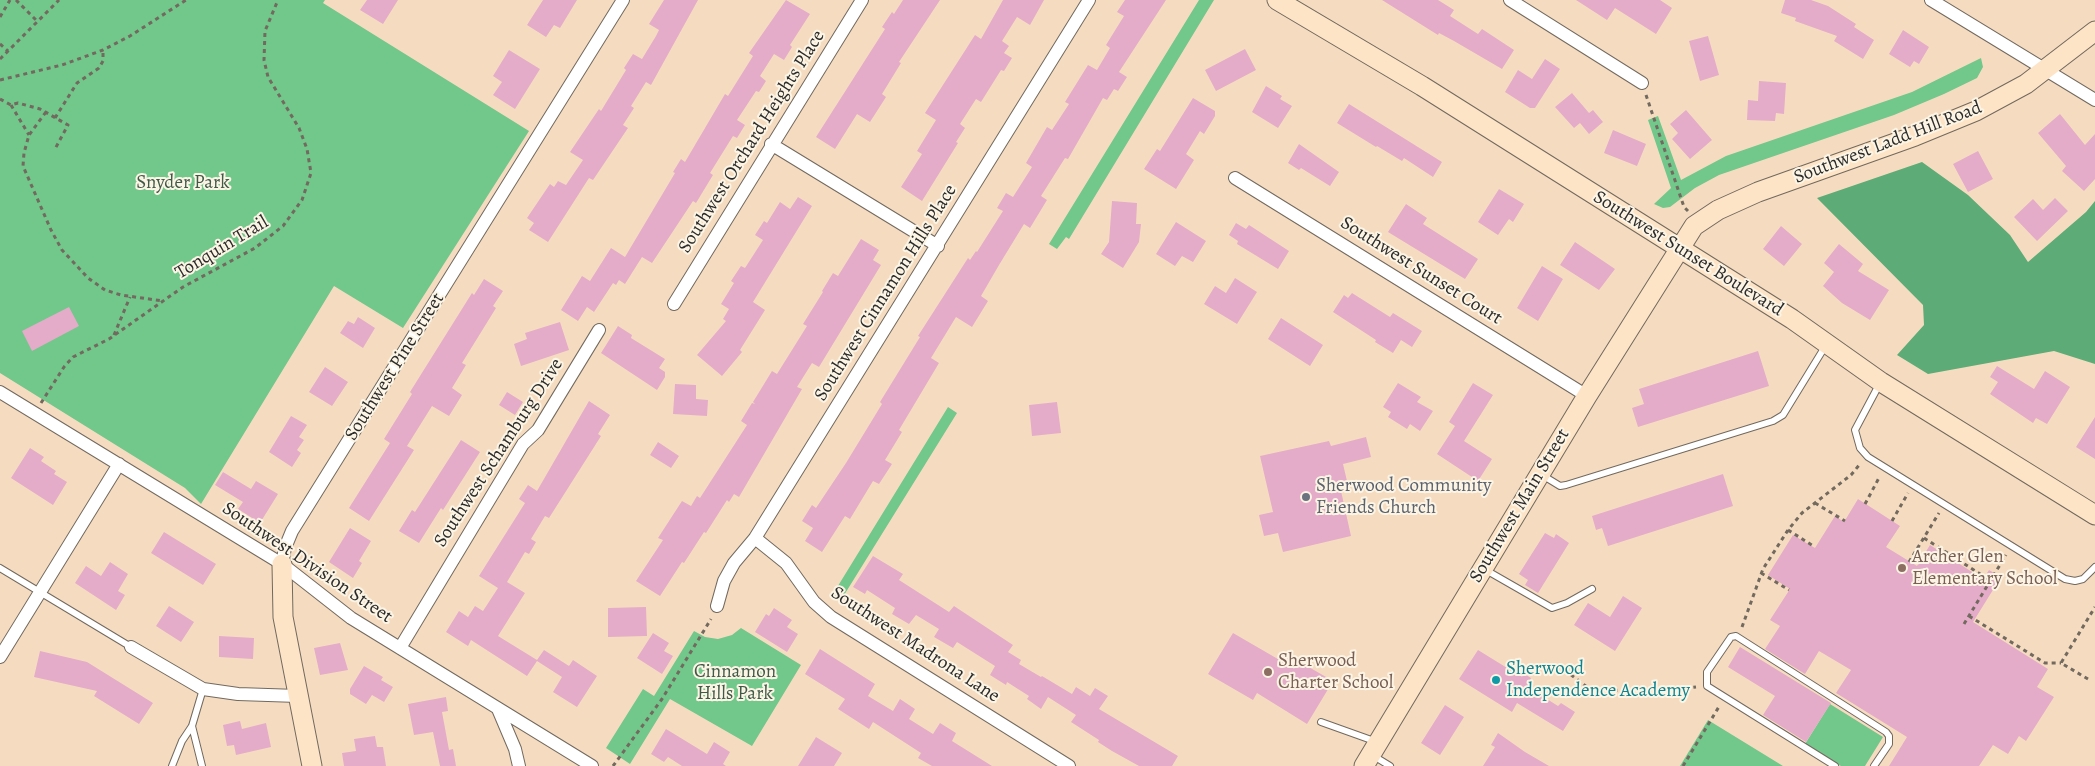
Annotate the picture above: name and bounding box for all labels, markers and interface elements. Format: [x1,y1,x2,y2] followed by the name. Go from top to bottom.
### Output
[674,26,830,258] street label: Southwest Orchard Heights Place
[1791,97,1985,189] street label: Southwest Ladd Hill Road
[136,172,230,194] park label: Snyder Park
[810,180,962,406] street label: Southwest Cinnamon Hills Place
[1589,186,1787,322] street label: Southwest Sunset Boulevard
[171,211,273,285] street label: Tonquin Trail
[1336,212,1506,330] street label: Southwest Sunset Court
[340,289,450,445] street label: Southwest Pine Street
[429,354,569,552] street label: Southwest Schamburg Drive
[1465,425,1575,587] street label: Southwest Main Street
[1316,475,1491,519] place label: Sherwood Community Friends Church
[1300,491,1312,503] marker: Sherwood Community Friends Church
[217,497,397,629] street label: Southwest Division Street
[1912,546,2057,590] place label: Archer Glen Elementary School
[1896,562,1908,574] marker: Archer Glen Elementary School
[826,582,1004,708] street label: Southwest Madrona Lane
[1278,650,1393,694] place label: Sherwood Charter School
[1506,658,1690,702] place label: Sherwood Independence Academy
[694,661,776,705] park label: Cinnamon Hills Park
[1262,666,1274,678] marker: Sherwood Charter School
[1490,674,1502,686] marker: Sherwood Independence Academy

